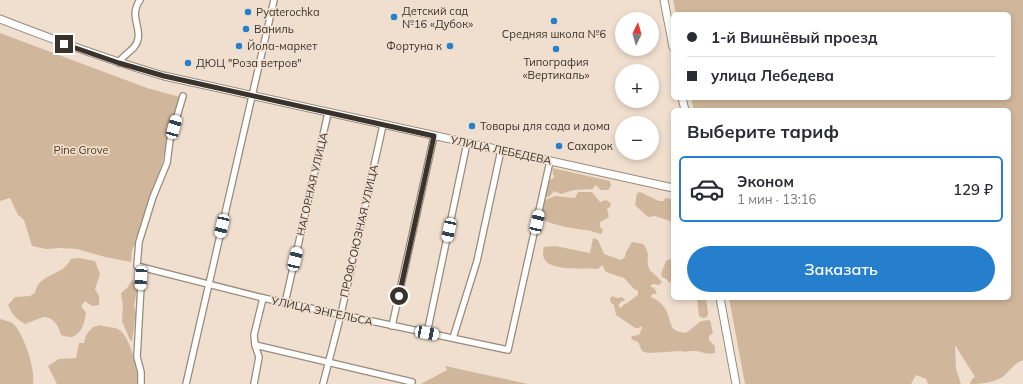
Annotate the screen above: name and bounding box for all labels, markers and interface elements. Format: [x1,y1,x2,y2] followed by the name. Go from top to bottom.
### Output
[402,4,473,31] place label: Детский сад №16 «Дубок»
[256,5,320,19] place label: Pyaterochka
[243,7,253,17] marker: Pyaterochka
[389,12,399,22] marker: Детский сад №16 «Дубок»
[615,12,659,56] north arrow
[615,12,659,160] map controls
[549,16,559,26] marker: Средняя школа №6
[254,22,294,36] place label: Ваниль
[241,24,251,34] marker: Ваниль
[502,27,607,41] place label: Средняя школа №6
[711,28,878,47] text: 1-й Вишнёвый проезд
[55,35,73,53] route end
[247,39,317,53] place label: Йола-маркет
[386,39,442,53] place label: Фортуна к
[234,41,244,51] marker: Йола-маркет
[445,41,455,51] marker: Фортуна к
[551,44,561,54] marker: Типография «Вертикаль»
[523,55,589,82] place label: Типография «Вертикаль»
[196,56,302,70] place label: ДЮЦ "Роза ветров"
[183,58,193,68] marker: ДЮЦ "Роза ветров"
[615,64,659,108] button: +
[711,66,834,85] text: улица Лебедева
[165,114,183,140] car
[615,116,659,160] button: −
[480,119,610,133] place label: Товары для сада и дома
[687,120,839,143] text: Выберите тариф
[467,121,477,131] marker: Товары для сада и дома
[293,131,331,237] street label: НАГОРНАЯ УЛИЦА
[448,132,553,168] street label: УЛИЦА ЛЕБЕДЕВА
[567,139,613,153] place label: Сахарок
[554,141,564,151] marker: Сахарок
[54,143,109,157] park label: Pine Grove
[337,163,381,299] street label: ПРОФСОЮЗНАЯ УЛИЦА
[689,171,725,207] icon: car
[737,172,794,191] text: Эконом
[953,180,993,199] text: 129 ₽
[737,191,816,207] text: 1 мин · 13:16
[528,209,546,235] car
[213,213,231,239] car
[441,217,457,243] car
[286,246,304,272] car
[687,246,995,292] button: Заказать
[134,266,148,290] car
[390,287,408,305] route start
[269,293,374,329] street label: УЛИЦА ЭНГЕЛЬСА
[414,325,440,341] car

